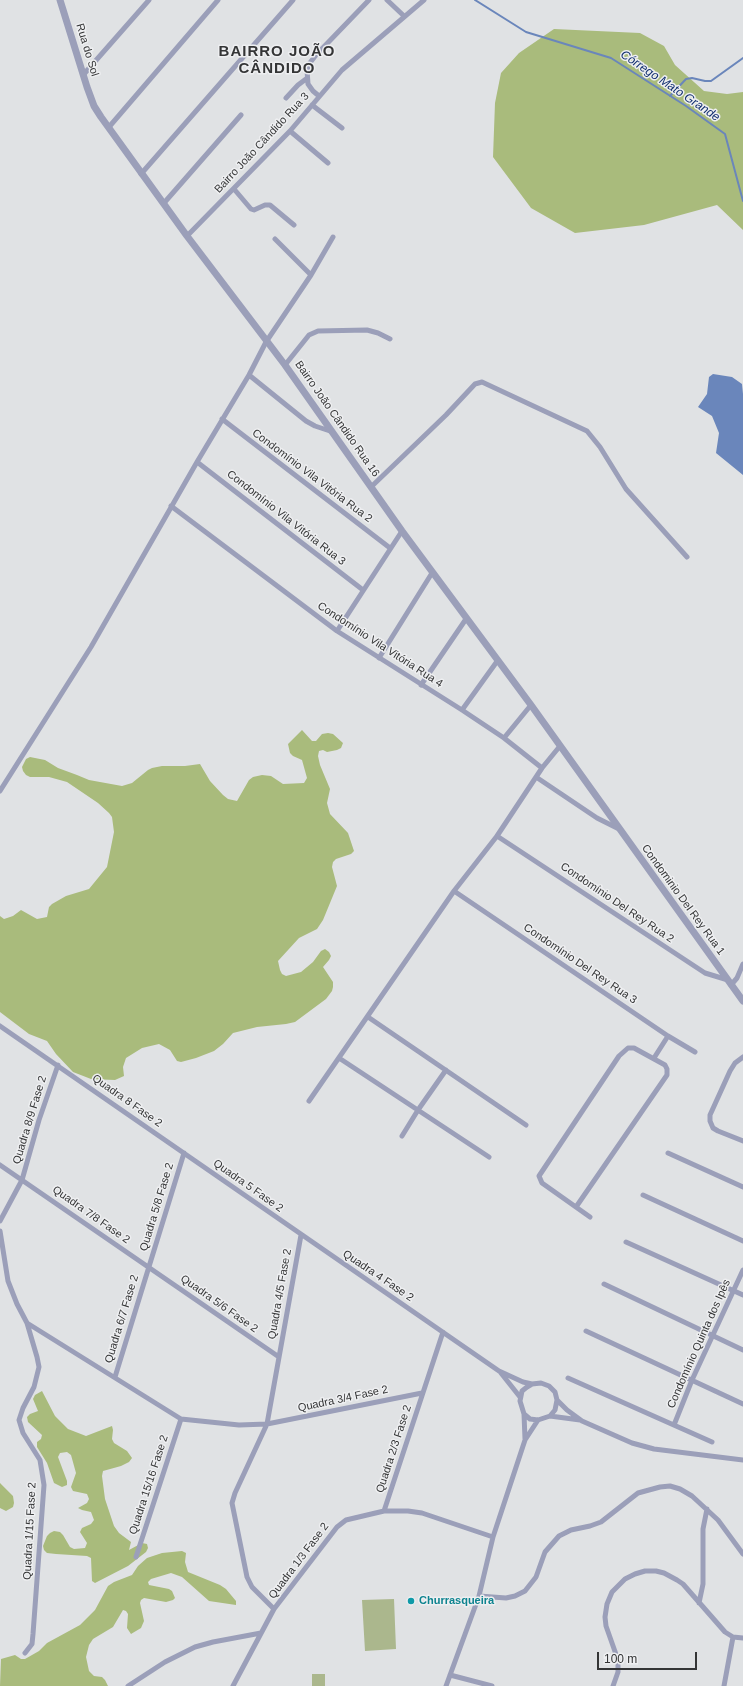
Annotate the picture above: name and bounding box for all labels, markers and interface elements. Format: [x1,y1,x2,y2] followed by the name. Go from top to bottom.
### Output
[73,22,101,78] street label: Rua do Sol
[219,43,335,78] district label: BAIRRO JOÃO CÂNDIDO
[618,47,722,125] water label: Córrego Mato Grande
[212,90,312,196] street label: Bairro João Cândido Rua 3
[292,358,382,480] street label: Bairro João Cândido Rua 16
[249,427,375,525] street label: Condomínio Vila Vitória Rua 2
[224,468,348,568] street label: Condomínio Vila Vitória Rua 3
[315,599,445,691] street label: Condomínio Vila Vitória Rua 4
[638,842,728,958] street label: Condominio Del Rey Rua 1
[558,860,676,946] street label: Condomínio Del Rey Rua 2
[521,921,639,1007] street label: Condomínio Del Rey Rua 3
[89,1072,165,1130] street label: Quadra 8 Fase 2
[10,1074,50,1166] street label: Quadra 8/9 Fase 2
[210,1157,286,1215] street label: Quadra 5 Fase 2
[137,1161,177,1253] street label: Quadra 5/8 Fase 2
[50,1183,132,1247] street label: Quadra 7/8 Fase 2
[340,1247,416,1305] street label: Quadra 4 Fase 2
[266,1248,294,1340] street label: Quadra 4/5 Fase 2
[178,1272,260,1336] street label: Quadra 5/6 Fase 2
[102,1273,142,1365] street label: Quadra 6/7 Fase 2
[665,1278,733,1410] street label: Condomínio Quinta dos Ipês
[297,1383,389,1415] street label: Quadra 3/4 Fase 2
[374,1403,414,1495] street label: Quadra 2/3 Fase 2
[127,1434,171,1536] street label: Quadra 15/16 Fase 2
[21,1482,39,1580] street label: Quadra 1/15 Fase 2
[266,1520,332,1602] street label: Quadra 1/3 Fase 2
[419,1594,494,1608] place label: Churrasqueira
[406,1596,416,1606] marker: Churrasqueira
[599,1644,699,1670] scale bar
[604,1652,637,1666] text: 100 m

